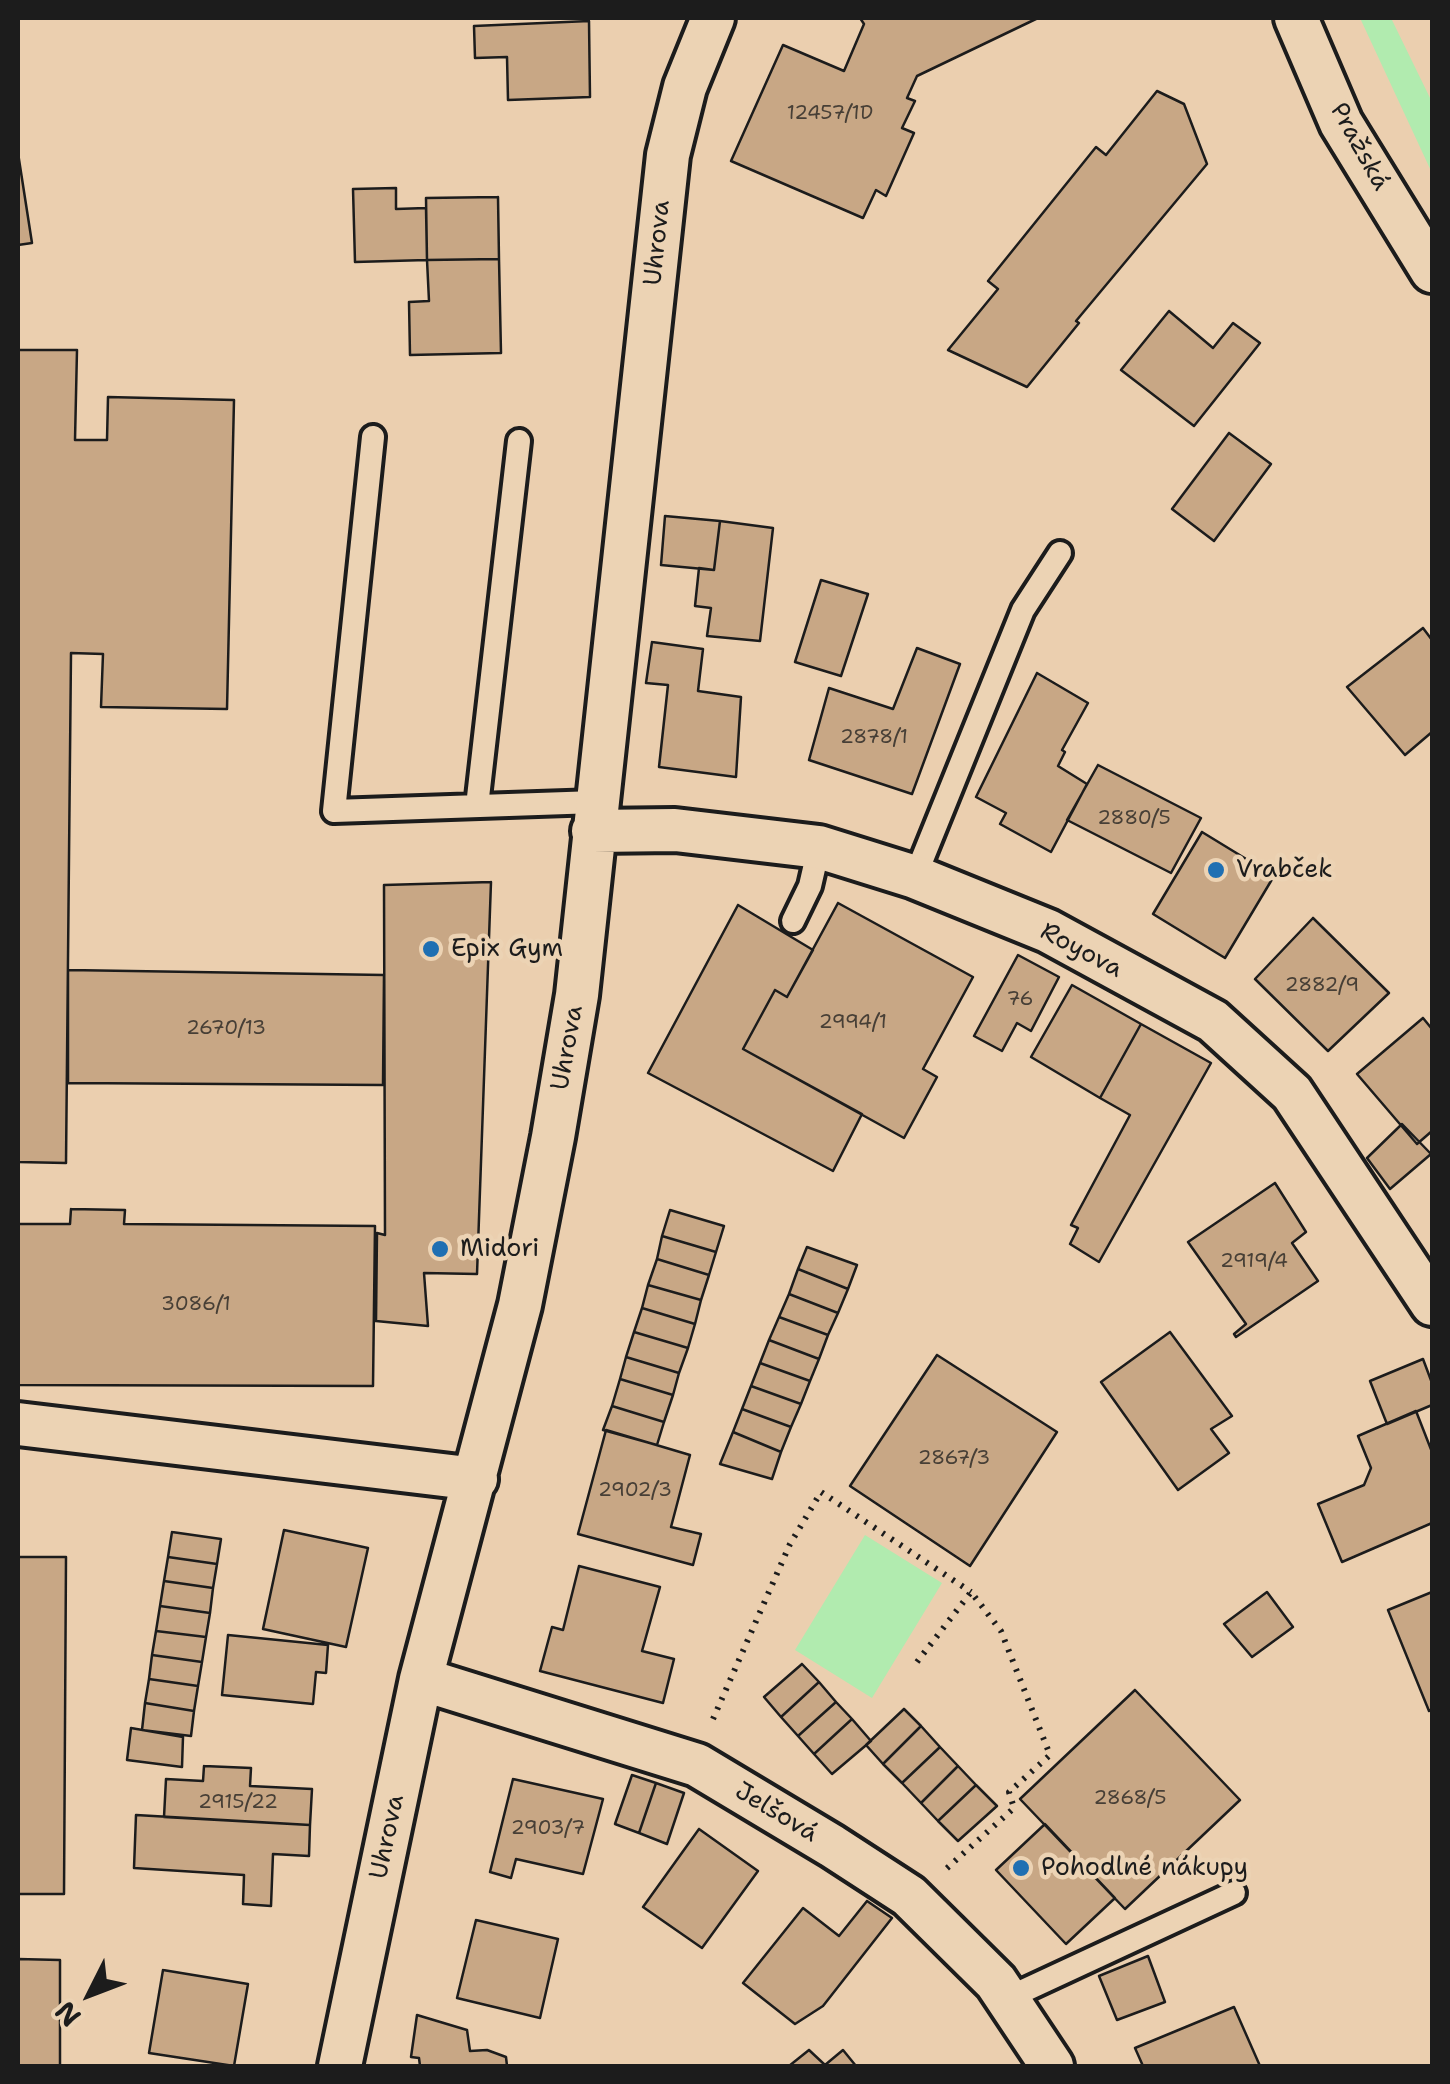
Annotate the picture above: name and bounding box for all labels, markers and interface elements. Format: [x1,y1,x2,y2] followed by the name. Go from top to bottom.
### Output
[1323,98,1395,196] street label: Pražská
[787,102,873,126] house number: 12457/1D
[639,199,677,287] street label: Uhrova
[840,726,908,750] house number: 2878/1
[1097,807,1171,831] house number: 2880/5
[1236,855,1332,885] place label: Vrabček
[1205,859,1227,881] marker: Vrabček
[1035,917,1127,985] street label: Royova
[451,934,563,964] place label: Epix Gym
[420,938,442,960] marker: Epix Gym
[1285,974,1359,998] house number: 2882/9
[1006,988,1034,1012] house number: 76
[546,1003,590,1093] street label: Uhrova
[819,1011,887,1035] house number: 2994/1
[186,1017,266,1041] house number: 2670/13
[460,1234,539,1264] place label: Midori
[429,1238,451,1260] marker: Midori
[1220,1250,1288,1274] house number: 2919/4
[161,1293,231,1317] house number: 3086/1
[918,1447,990,1471] house number: 2867/3
[598,1479,672,1503] house number: 2902/3
[729,1777,823,1849] street label: Jelšová
[1093,1787,1167,1811] house number: 2868/5
[198,1791,278,1815] house number: 2915/22
[364,1792,412,1882] street label: Uhrova
[511,1817,585,1841] house number: 2903/7
[1041,1853,1248,1883] place label: Pohodlné nákupy
[1010,1857,1032,1879] marker: Pohodlné nákupy
[40,1944,140,2044] north arrow
[46,1993,89,2035] text: N

